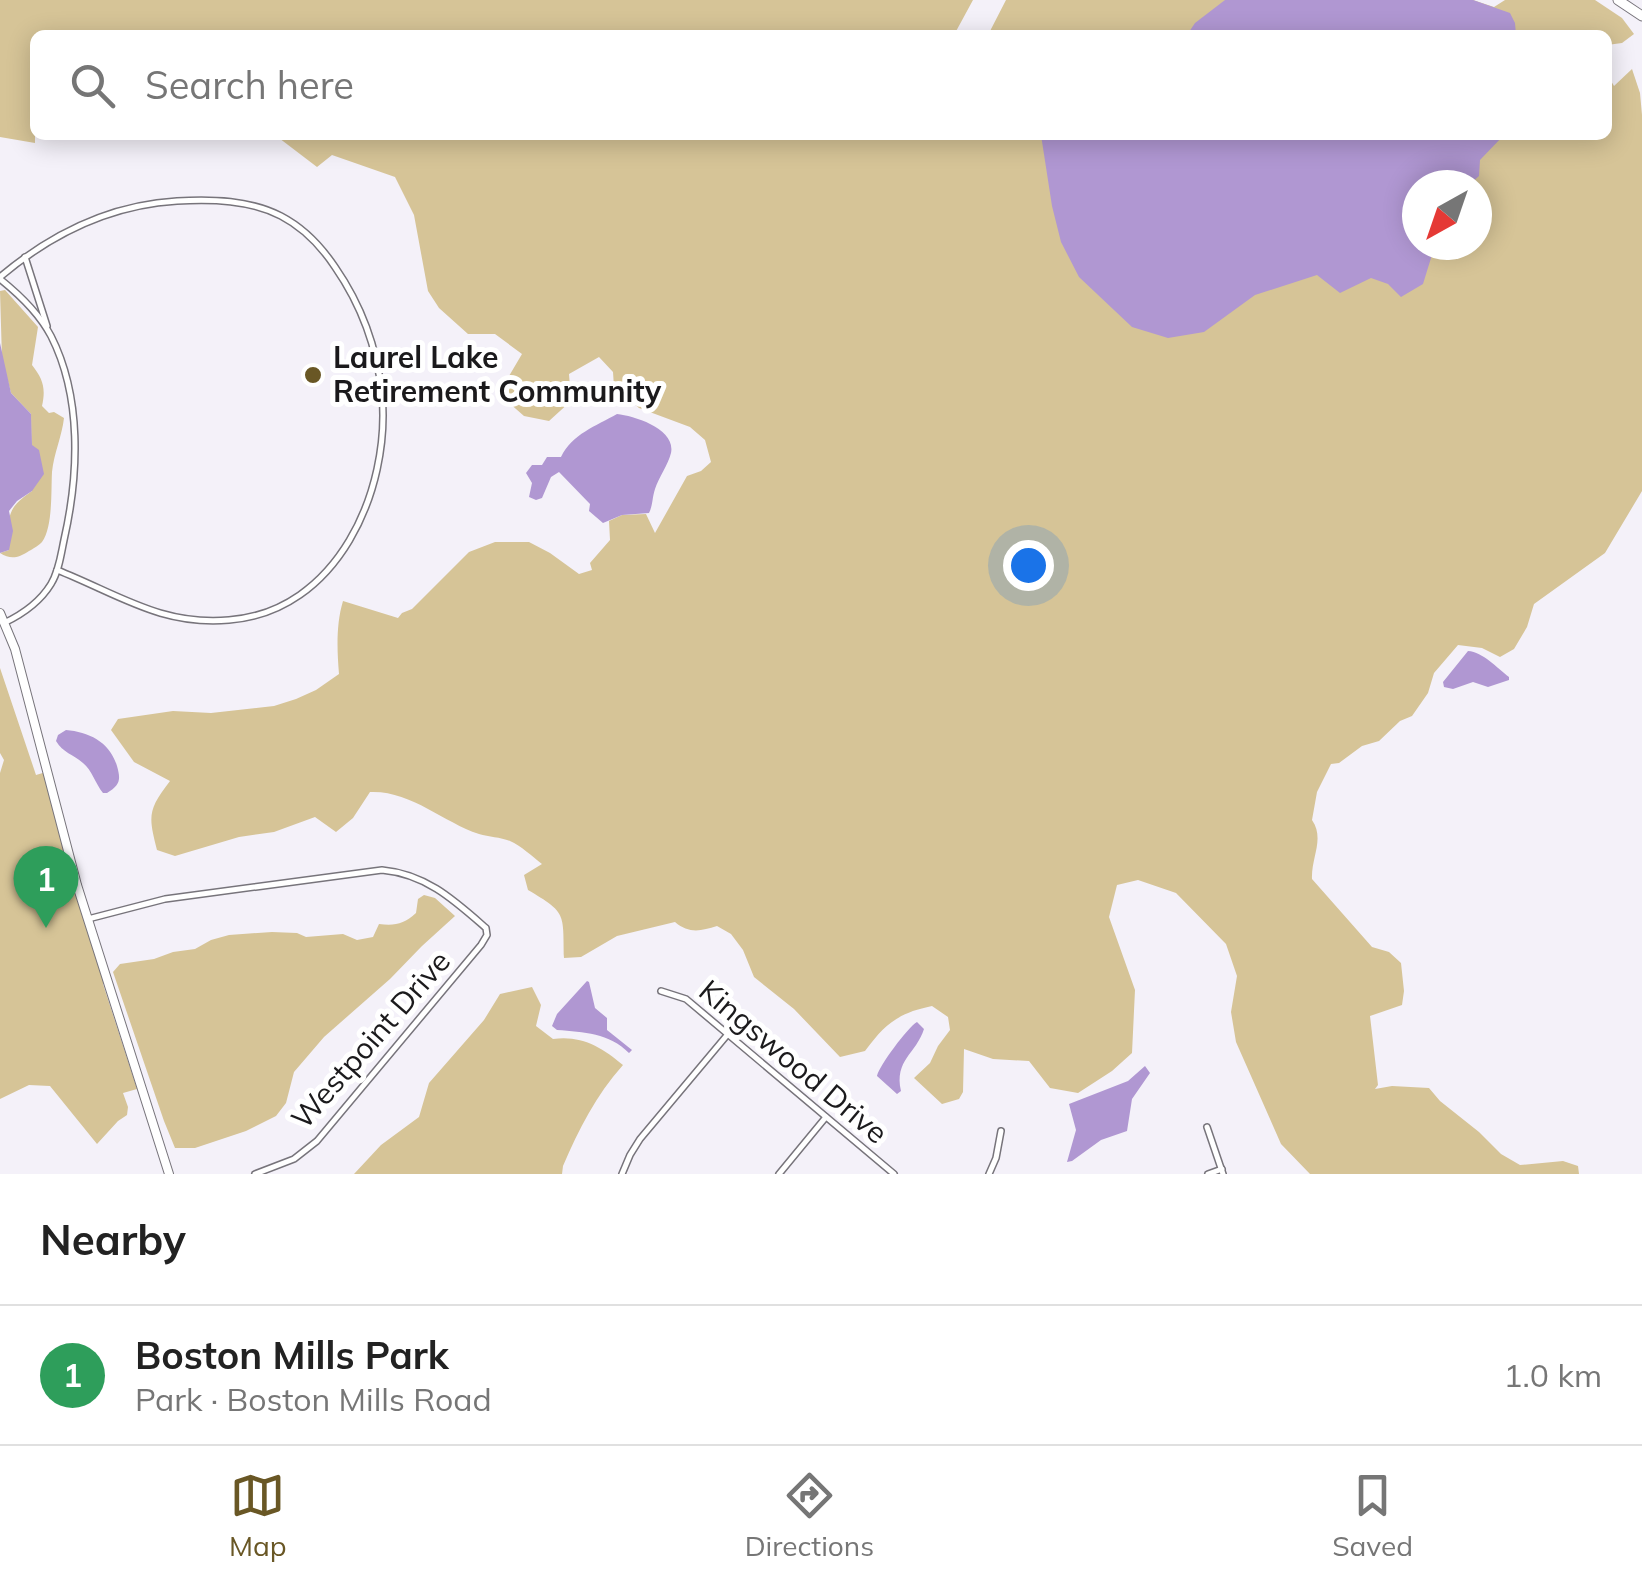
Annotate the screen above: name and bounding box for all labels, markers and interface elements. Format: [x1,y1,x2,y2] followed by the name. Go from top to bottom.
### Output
[30,30,1612,140] search box
[65,58,120,113] icon: search
[145,61,354,109] text: Search here
[1402,170,1492,260] north arrow
[333,338,662,410] place label: Laurel Lake Retirement Community
[302,364,324,386] marker: Laurel Lake Retirement Community
[1003,540,1054,591] your location
[13,846,78,928] pin: 1
[282,942,458,1136] street label: Westpoint Drive
[691,971,896,1151] street label: Kingswood Drive
[40,1213,186,1266] text: Nearby
[135,1331,449,1379] text: Boston Mills Park
[63,1355,82,1395] text: 1
[1503,1355,1602,1395] text: 1.0 km
[135,1379,492,1419] text: Park · Boston Mills Road
[229,1468,287,1563] tab: Map
[745,1468,874,1563] tab: Directions
[1332,1468,1413,1563] tab: Saved

